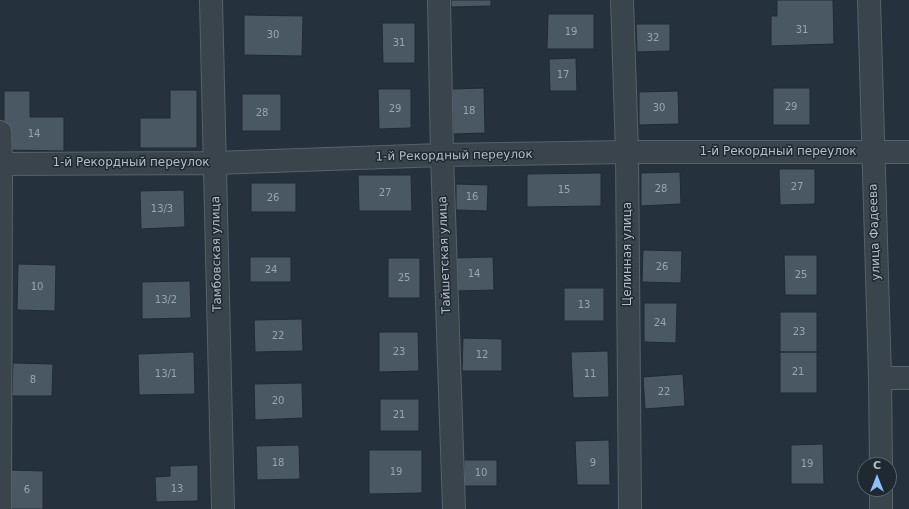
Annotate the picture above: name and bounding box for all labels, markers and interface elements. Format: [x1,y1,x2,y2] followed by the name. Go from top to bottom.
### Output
[796,24,808,36] house number: 31
[565,26,577,38] house number: 19
[267,29,279,41] house number: 30
[647,32,659,44] house number: 32
[393,37,405,49] house number: 31
[557,69,569,81] house number: 17
[785,101,797,113] house number: 29
[653,102,665,114] house number: 30
[389,103,401,115] house number: 29
[463,105,475,117] house number: 18
[256,107,268,119] house number: 28
[28,128,40,140] house number: 14
[699,145,857,159] street label: 1-й Рекордный переулок
[375,147,533,165] street label: 1-й Рекордный переулок
[52,156,210,170] street label: 1-й Рекордный переулок
[791,181,803,193] house number: 27
[655,183,667,195] house number: 28
[866,183,884,281] street label: улица Фадеева
[558,184,570,196] house number: 15
[379,187,391,199] house number: 27
[466,191,478,203] house number: 16
[267,192,279,204] house number: 26
[209,196,225,312] street label: Тамбовская улица
[436,196,454,314] street label: Тайшетская улица
[621,202,635,306] street label: Целинная улица
[151,203,173,215] house number: 13/3
[656,261,668,273] house number: 26
[265,264,277,276] house number: 24
[468,268,480,280] house number: 14
[795,269,807,281] house number: 25
[398,272,410,284] house number: 25
[31,281,43,293] house number: 10
[155,294,177,306] house number: 13/2
[578,299,590,311] house number: 13
[654,317,666,329] house number: 24
[793,326,805,338] house number: 23
[272,330,284,342] house number: 22
[393,346,405,358] house number: 23
[476,349,488,361] house number: 12
[792,366,804,378] house number: 21
[155,368,177,380] house number: 13/1
[584,368,596,380] house number: 11
[30,374,36,386] house number: 8
[658,386,670,398] house number: 22
[272,395,284,407] house number: 20
[393,409,405,421] house number: 21
[272,457,284,469] house number: 18
[590,457,596,469] house number: 9
[857,457,897,497] north arrow
[801,458,813,470] house number: 19
[873,459,881,472] text: С
[390,466,402,478] house number: 19
[475,467,487,479] house number: 10
[171,483,183,495] house number: 13
[24,484,30,496] house number: 6

